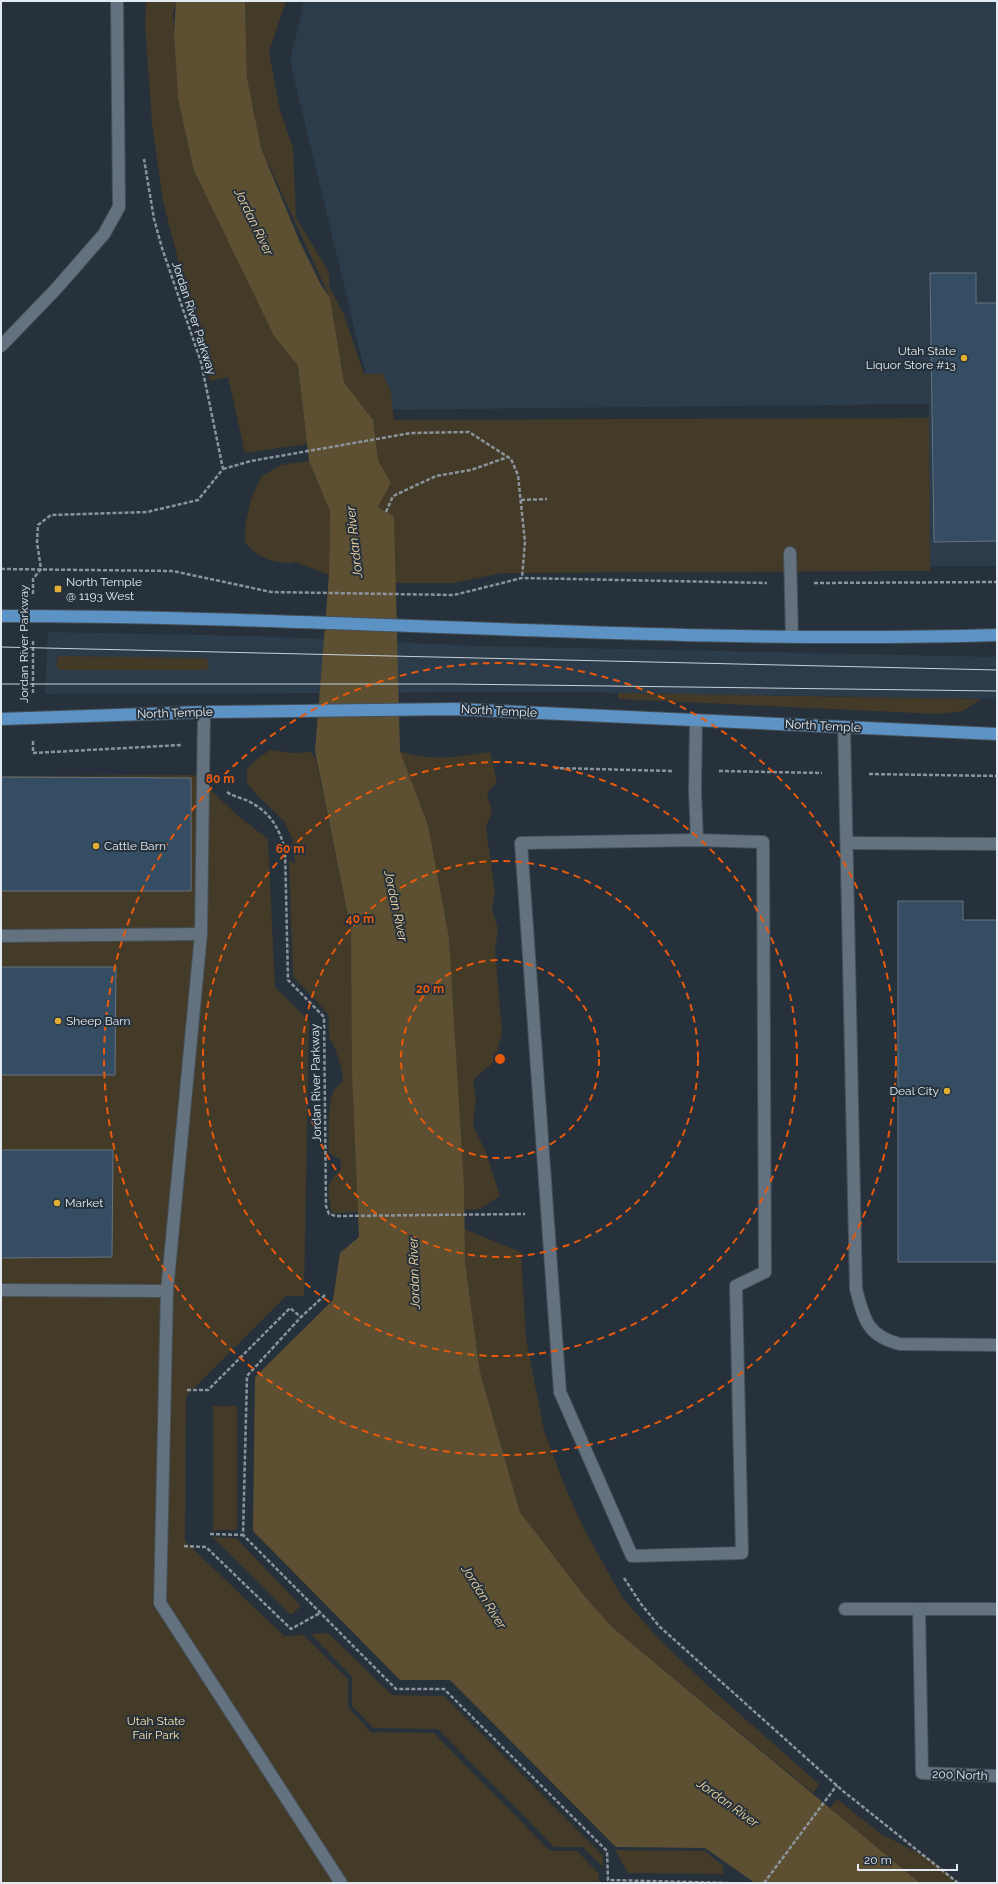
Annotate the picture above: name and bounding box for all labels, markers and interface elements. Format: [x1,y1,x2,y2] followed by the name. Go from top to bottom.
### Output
[231,185,277,258] water label: Jordan River
[169,259,219,377] street label: Jordan River Parkway
[866,344,956,372] place label: Utah State Liquor Store #13
[959,353,969,363] marker: Utah State Liquor Store #13
[343,505,365,580] water label: Jordan River
[66,575,142,603] place label: North Temple @ 1193 West
[17,584,31,703] street label: Jordan River Parkway
[53,584,63,594] marker: North Temple @ 1193 West
[461,702,537,720] street label: North Temple
[137,705,213,721] street label: North Temple
[785,717,861,735] street label: North Temple
[206,772,234,786] text: 80 m
[104,839,166,853] place label: Cattle Barn
[91,841,101,851] marker: Cattle Barn
[276,842,304,856] text: 60 m
[381,868,411,943] water label: Jordan River
[346,912,374,926] text: 40 m
[416,982,444,996] text: 20 m
[66,1014,131,1028] place label: Sheep Barn
[53,1016,63,1026] marker: Sheep Barn
[308,1023,324,1142] street label: Jordan River Parkway
[493,1052,507,1066] centre of rings
[890,1084,939,1098] place label: Deal City
[942,1086,952,1096] marker: Deal City
[65,1196,103,1210] place label: Market
[52,1198,62,1208] marker: Market
[405,1236,423,1310] water label: Jordan River
[458,1562,510,1632] water label: Jordan River
[127,1714,185,1742] park label: Utah State Fair Park
[932,1767,988,1783] street label: 200 North
[694,1775,762,1831] water label: Jordan River
[858,1846,957,1872] scale bar
[864,1853,892,1867] text: 20 m

